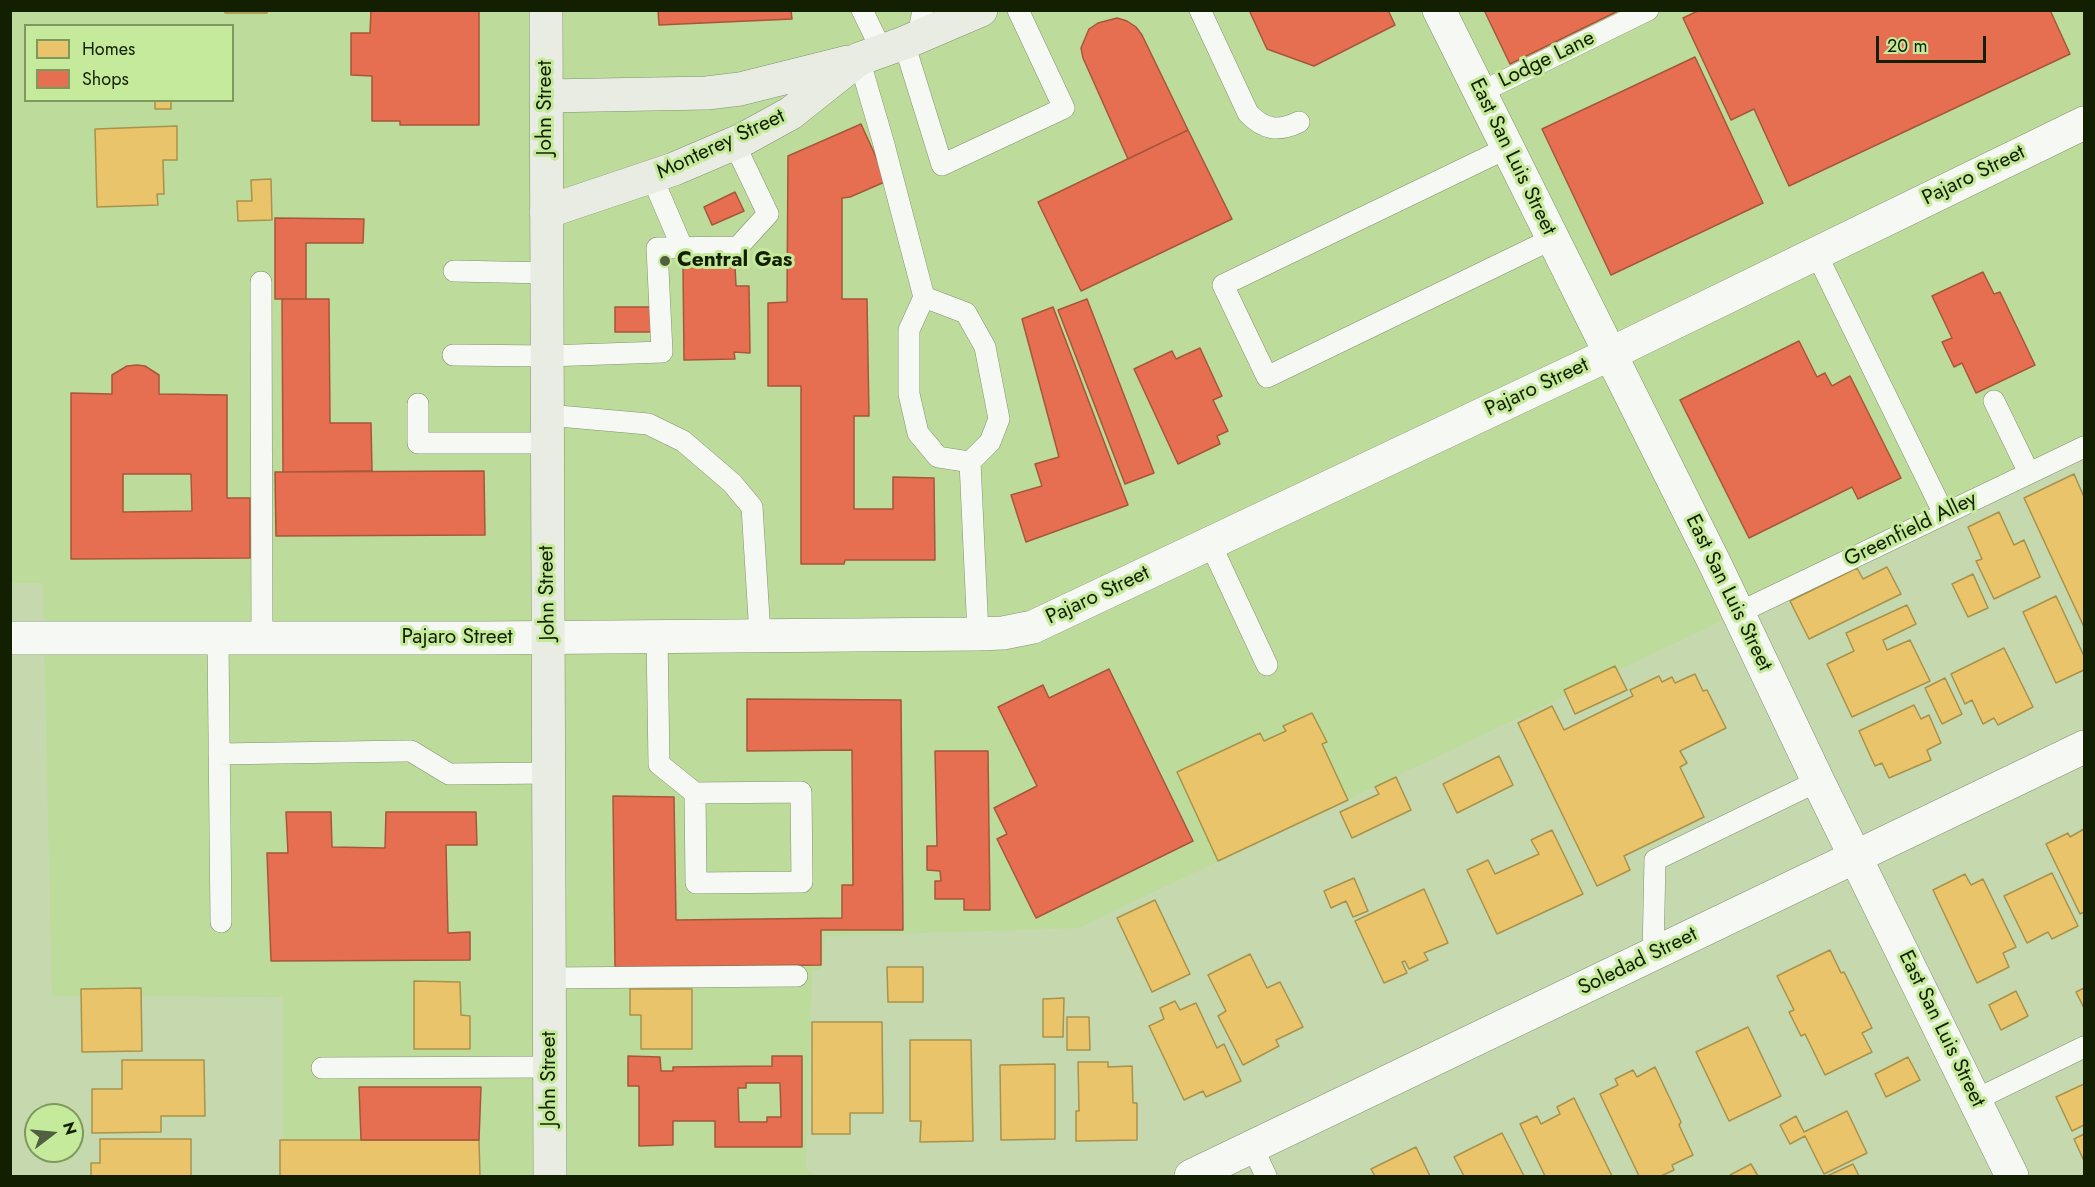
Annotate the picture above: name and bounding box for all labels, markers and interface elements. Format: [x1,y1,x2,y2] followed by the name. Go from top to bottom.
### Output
[24,24,234,102] legend
[1879,24,1988,62] scale bar
[1495,26,1599,94] street label: Lodge Lane
[1887,33,1927,59] text: 20 m
[82,36,135,62] text: Homes
[533,61,559,155] street label: John Street
[82,66,129,92] text: Shops
[1463,75,1561,239] street label: East San Luis Street
[653,104,789,186] street label: Monterey Street
[1919,140,2029,212] street label: Pajaro Street
[677,248,792,274] place label: Central Gas
[658,254,672,268] marker: Central Gas
[1481,353,1593,423] street label: Pajaro Street
[1841,487,1981,573] street label: Greenfield Alley
[1679,511,1777,675] street label: East San Luis Street
[535,545,561,641] street label: John Street
[1042,561,1154,631] street label: Pajaro Street
[401,625,513,651] street label: Pajaro Street
[1574,922,1702,1002] street label: Soledad Street
[1892,947,1990,1111] street label: East San Luis Street
[537,1032,563,1126] street label: John Street
[24,1103,84,1163] north arrow
[57,1119,83,1138] text: N

